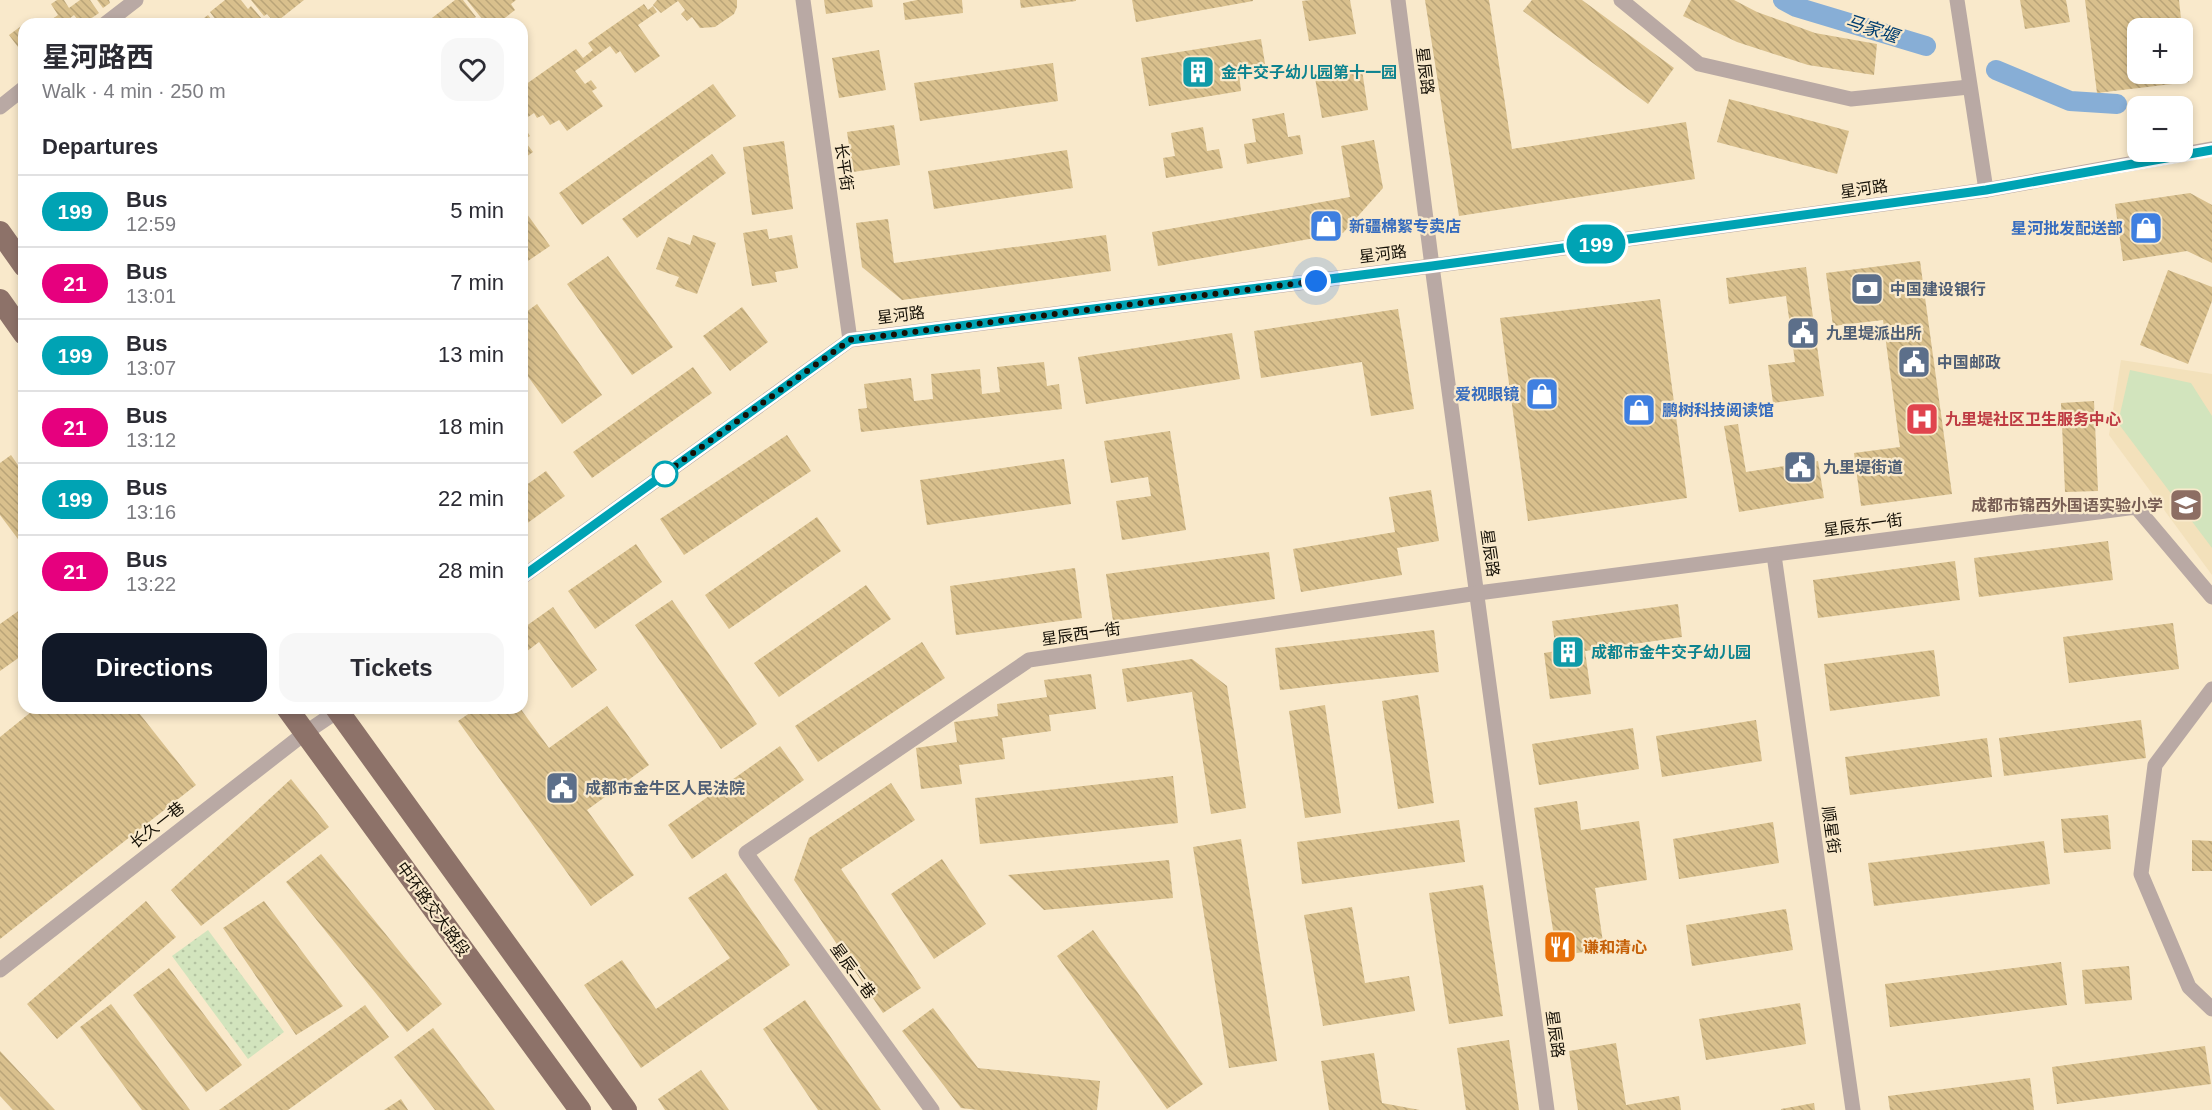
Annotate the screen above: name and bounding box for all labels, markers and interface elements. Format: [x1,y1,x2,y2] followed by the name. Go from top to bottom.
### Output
[1843,11,1904,48] water label: 马家堰
[2127,18,2193,162] map controls
[2127,18,2193,84] button: +
[441,38,504,101] button: heart
[42,42,154,73] text: 星河路西
[1414,46,1436,96] street label: 星辰路
[1180,54,1216,90] building icon: 金牛交子幼儿园第十一园
[1221,63,1397,81] place label: 金牛交子幼儿园第十一园
[42,80,226,102] text: Walk · 4 min · 250 m
[2127,96,2193,162] button: −
[42,134,158,159] text: Departures
[832,142,856,192] street label: 长平街
[1839,177,1889,201] street label: 星河路
[126,187,168,212] text: Bus
[450,198,504,223] text: 5 min
[57,200,93,223] text: 199
[1308,208,1344,244] shop icon: 新疆棉絮专卖店
[2128,210,2164,246] shop icon: 星河批发配送部
[126,213,176,235] text: 12:59
[1349,217,1461,235] place label: 新疆棉絮专卖店
[2011,220,2123,237] place label: 星河批发配送部
[1562,224,1630,264] line badge: 199
[1578,233,1614,256] text: 199
[1358,243,1408,265] street label: 星河路
[126,259,168,284] text: Bus
[1301,266,1331,296] your location
[450,270,504,295] text: 7 min
[1849,271,1885,307] bank icon: 中国建设银行
[63,272,87,295] text: 21
[1890,281,1986,298] place label: 中国建设银行
[126,285,176,307] text: 13:01
[876,304,926,326] street label: 星河路
[1785,315,1821,351] public building icon: 九里堤派出所
[1826,325,1922,342] place label: 九里堤派出所
[126,331,168,356] text: Bus
[438,342,504,367] text: 13 min
[57,344,93,367] text: 199
[1896,344,1932,380] public building icon: 中国邮政
[1937,354,2001,371] place label: 中国邮政
[126,357,176,379] text: 13:07
[1524,376,1560,412] shop icon: 爱视眼镜
[1455,385,1519,403] place label: 爱视眼镜
[1621,392,1657,428] shop icon: 鹏树科技阅读馆
[1662,401,1774,419] place label: 鹏树科技阅读馆
[1904,401,1940,437] hospital icon: 九里堤社区卫生服务中心
[126,403,168,428] text: Bus
[1945,410,2121,428] place label: 九里堤社区卫生服务中心
[438,414,504,439] text: 18 min
[63,416,87,439] text: 21
[126,429,176,451] text: 13:12
[1782,449,1818,485] public building icon: 九里堤街道
[1823,459,1903,476] place label: 九里堤街道
[652,461,678,487] unlabelled marker
[126,475,168,500] text: Bus
[438,486,504,511] text: 22 min
[2168,487,2204,523] school or university icon: 成都市锦西外国语实验小学
[57,488,93,511] text: 199
[1971,496,2163,514] place label: 成都市锦西外国语实验小学
[126,501,176,523] text: 13:16
[1822,511,1904,539] street label: 星辰东一街
[1478,528,1502,578] street label: 星辰路
[126,547,168,572] text: Bus
[438,558,504,583] text: 28 min
[63,560,87,583] text: 21
[126,573,176,595] text: 13:22
[1040,620,1122,648] street label: 星辰西一街
[42,633,267,702] button: Directions
[279,633,504,702] button: Tickets
[1550,634,1586,670] building icon: 成都市金牛交子幼儿园
[1591,643,1751,661] place label: 成都市金牛交子幼儿园
[544,770,580,806] public building icon: 成都市金牛区人民法院
[585,779,745,797] place label: 成都市金牛区人民法院
[127,799,187,851] street label: 长久一巷
[1819,805,1843,855] street label: 顺星街
[393,859,473,959] street label: 中环路交大路段
[1542,929,1578,965] restaurant icon: 谦和清心
[1583,939,1647,956] place label: 谦和清心
[827,940,879,1002] street label: 星辰二巷
[1543,1009,1567,1059] street label: 星辰路

